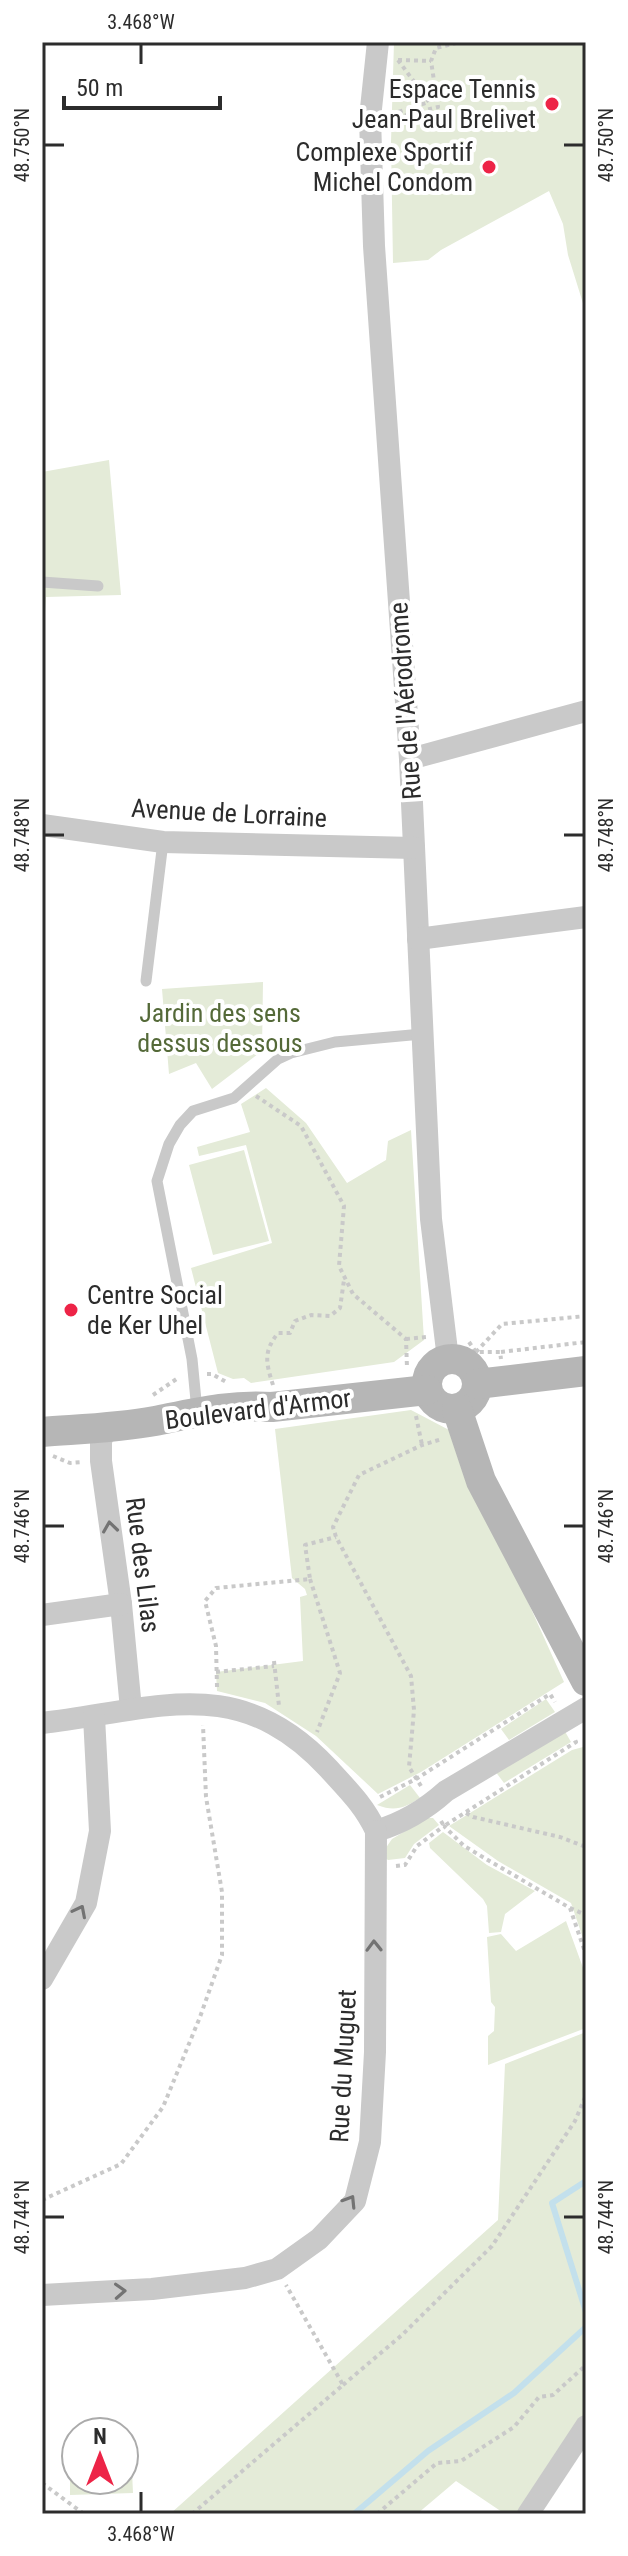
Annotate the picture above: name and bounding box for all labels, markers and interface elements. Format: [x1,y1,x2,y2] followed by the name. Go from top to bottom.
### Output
[107,10,175,34] text: 3.468°W
[64,60,220,110] scale bar
[76,74,123,102] text: 50 m
[352,74,536,134] place label: Espace Tennis Jean-Paul Brelivet
[543,95,561,113] marker: Espace Tennis Jean-Paul Brelivet
[10,108,34,182] text: 48.750°N
[594,108,618,182] text: 48.750°N
[296,137,473,197] place label: Complexe Sportif Michel Condom
[480,158,498,176] marker: Complexe Sportif Michel Condom
[383,601,427,801] street label: Rue de l'Aérodrome
[130,793,328,833] street label: Avenue de Lorraine
[10,798,34,872] text: 48.748°N
[594,798,618,872] text: 48.748°N
[137,998,303,1058] park label: Jardin des sens dessus dessous
[87,1280,223,1340] place label: Centre Social de Ker Uhel
[62,1301,80,1319] marker: Centre Social de Ker Uhel
[163,1383,353,1435] street label: Boulevard d'Armor
[10,1489,34,1563] text: 48.746°N
[594,1489,618,1563] text: 48.746°N
[120,1496,166,1634] street label: Rue des Lilas
[102,1520,119,1534] one-way arrow
[70,1904,86,1919] one-way arrow
[366,1939,383,1952] one-way arrow
[324,1989,362,2143] street label: Rue du Muguet
[10,2180,34,2254] text: 48.744°N
[594,2180,618,2254] text: 48.744°N
[341,2196,356,2210] one-way arrow
[114,2283,127,2300] one-way arrow
[60,2416,140,2496] north arrow
[93,2424,107,2449] text: N
[107,2522,175,2546] text: 3.468°W

